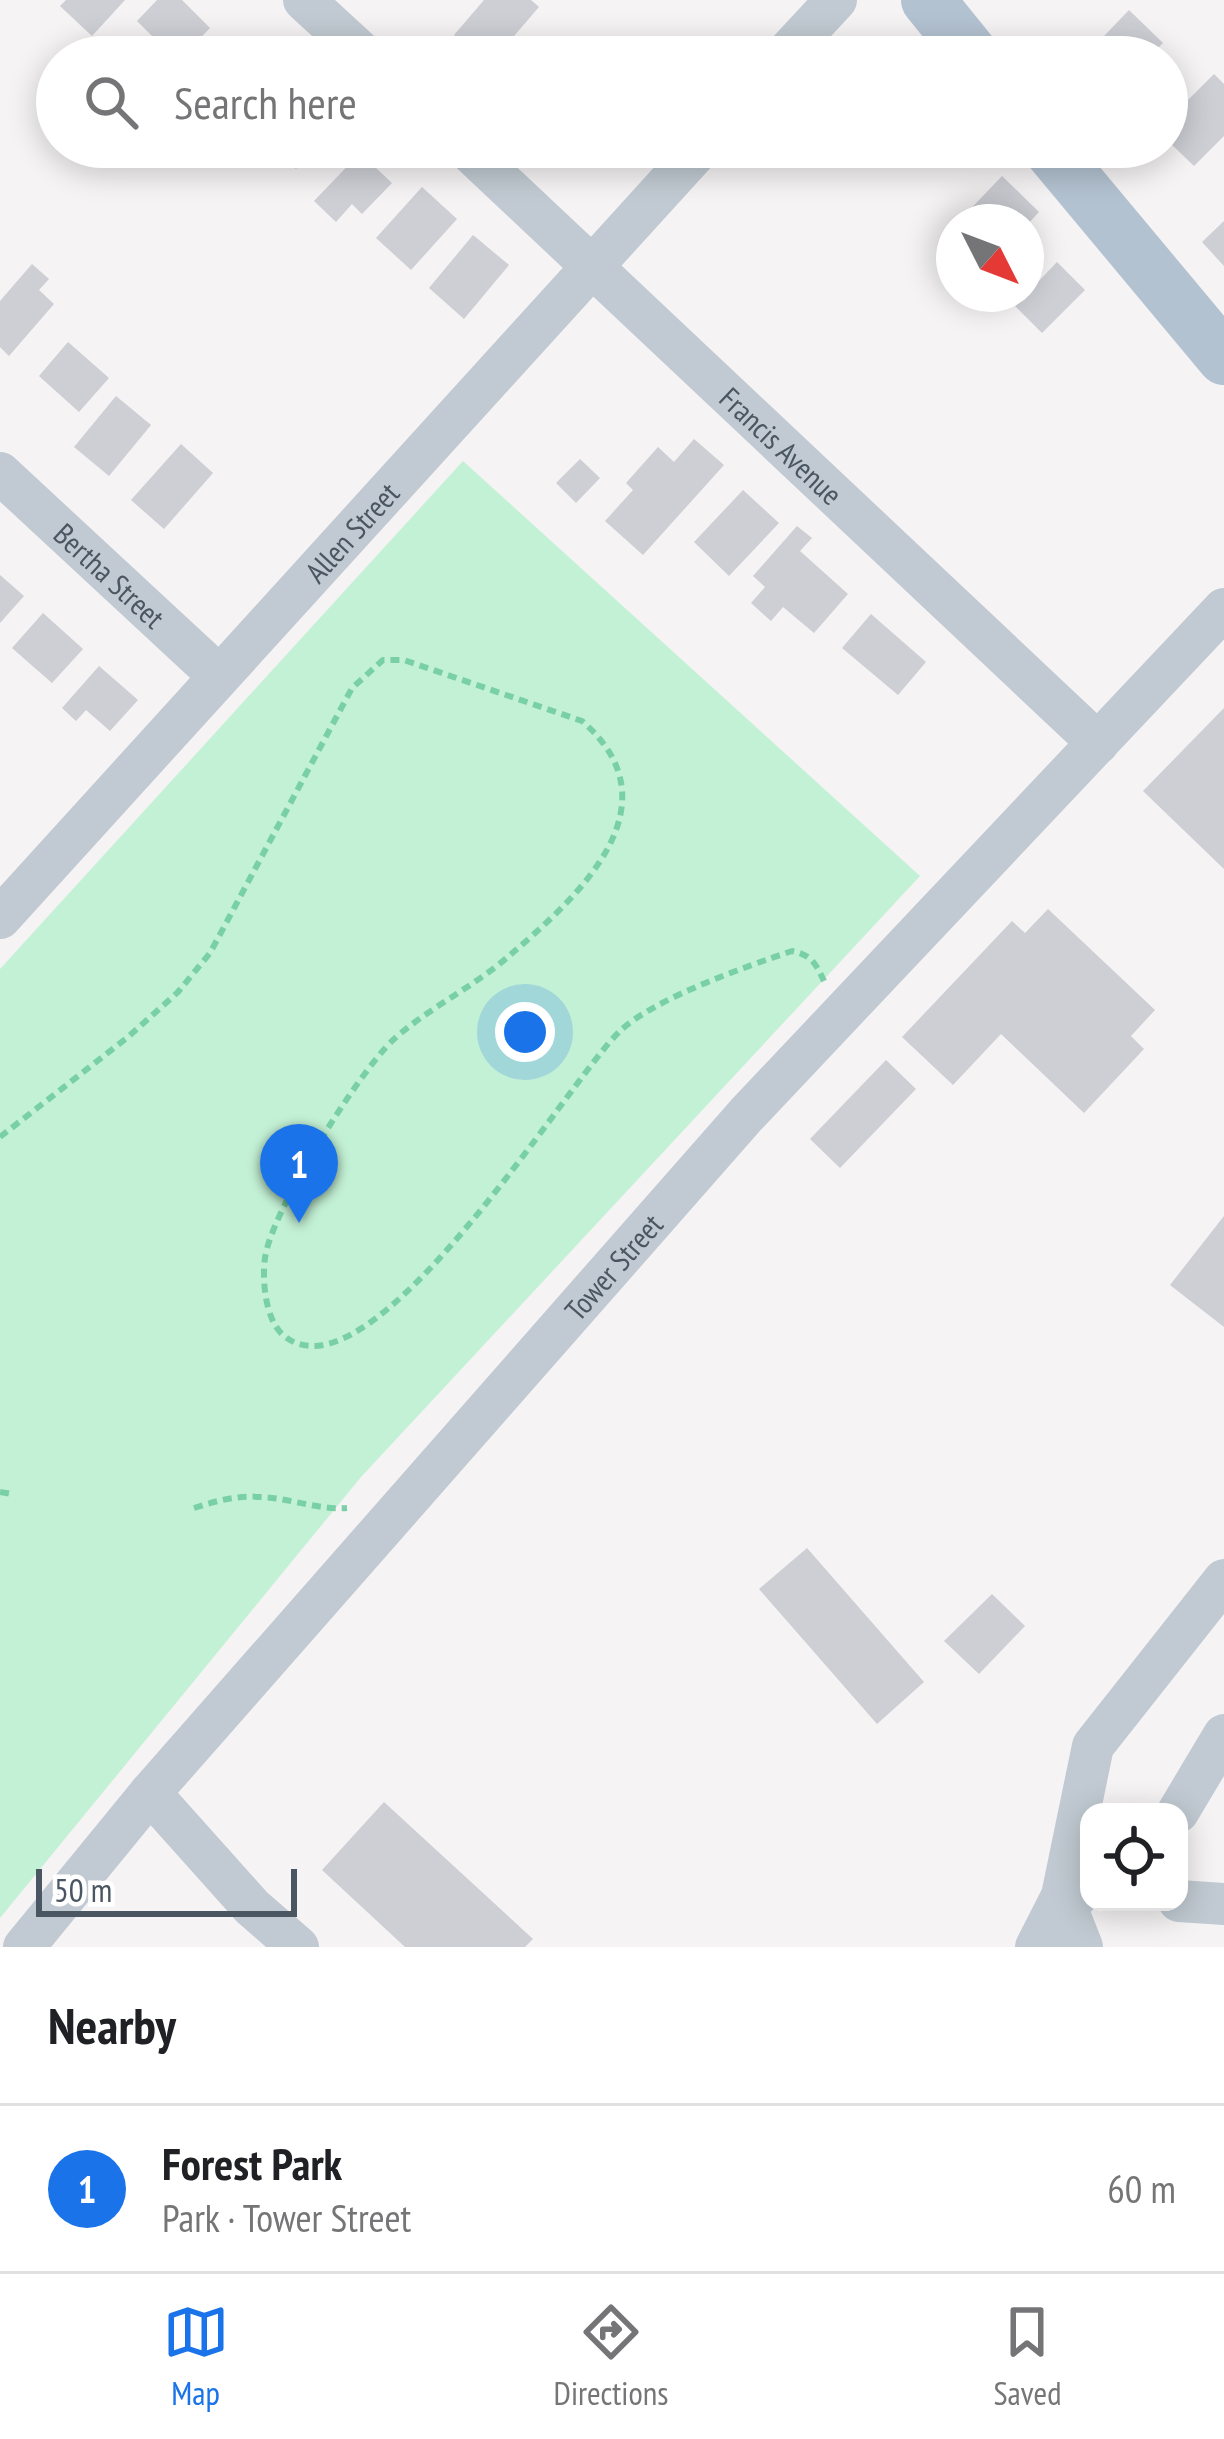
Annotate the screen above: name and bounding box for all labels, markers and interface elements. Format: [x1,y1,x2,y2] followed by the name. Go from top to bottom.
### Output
[36,36,1188,168] search box
[78,69,144,135] icon: search
[174,73,357,131] text: Search here
[936,204,1044,312] north arrow
[712,378,851,512] street label: Francis Avenue
[296,473,407,590] street label: Allen Street
[46,514,174,636] street label: Bertha Street
[495,1002,555,1062] your location
[260,1124,338,1223] pin: 1
[555,1204,671,1328] street label: Tower Street
[1080,1803,1188,1911] map controls
[1080,1803,1188,1911] button: locate
[36,1863,297,1916] scale bar
[54,1868,112,1911] text: 50 m
[48,1992,176,2058] text: Nearby
[162,2134,342,2192] text: Forest Park
[78,2163,96,2214] text: 1
[1107,2163,1176,2214] text: 60 m
[162,2192,411,2243] text: Park · Tower Street
[163,2299,229,2414] tab: Map
[554,2299,668,2414] tab: Directions
[993,2299,1061,2414] tab: Saved

